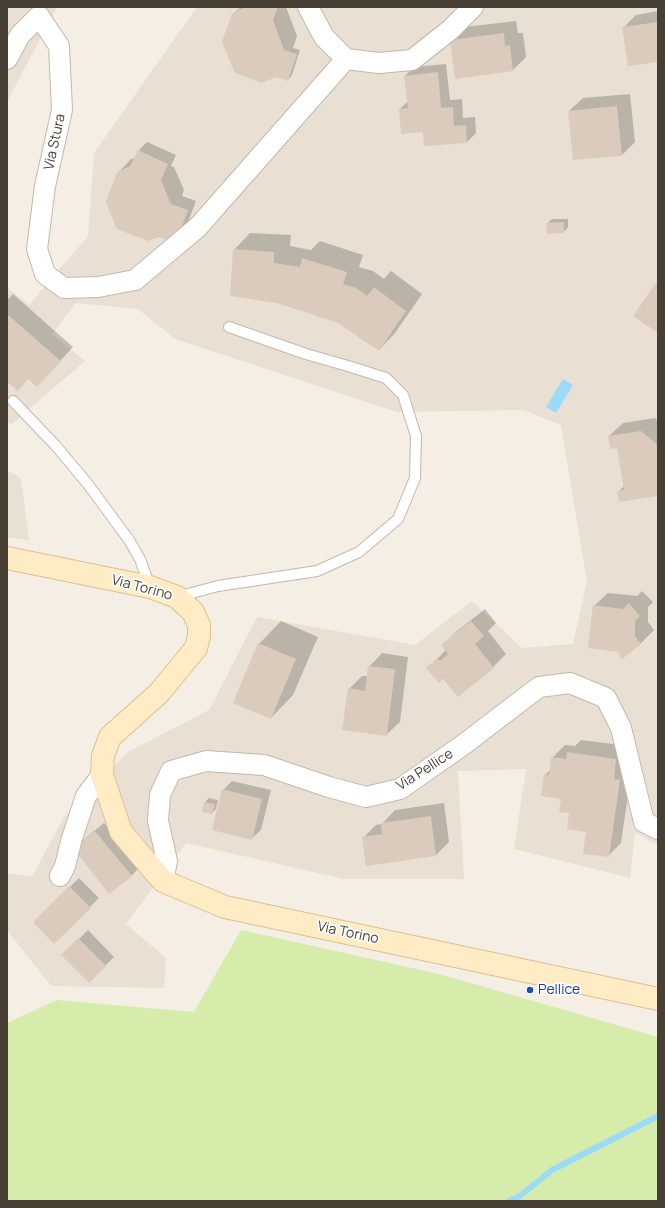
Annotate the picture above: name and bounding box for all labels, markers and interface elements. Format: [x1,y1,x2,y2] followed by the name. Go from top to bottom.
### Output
[41,112,69,172] street label: Via Stura
[110,572,174,604] street label: Via Torino
[394,745,456,795] street label: Via Pellice
[316,918,380,948] street label: Via Torino
[538,982,580,998] place label: Pellice
[525,985,535,995] marker: Pellice

